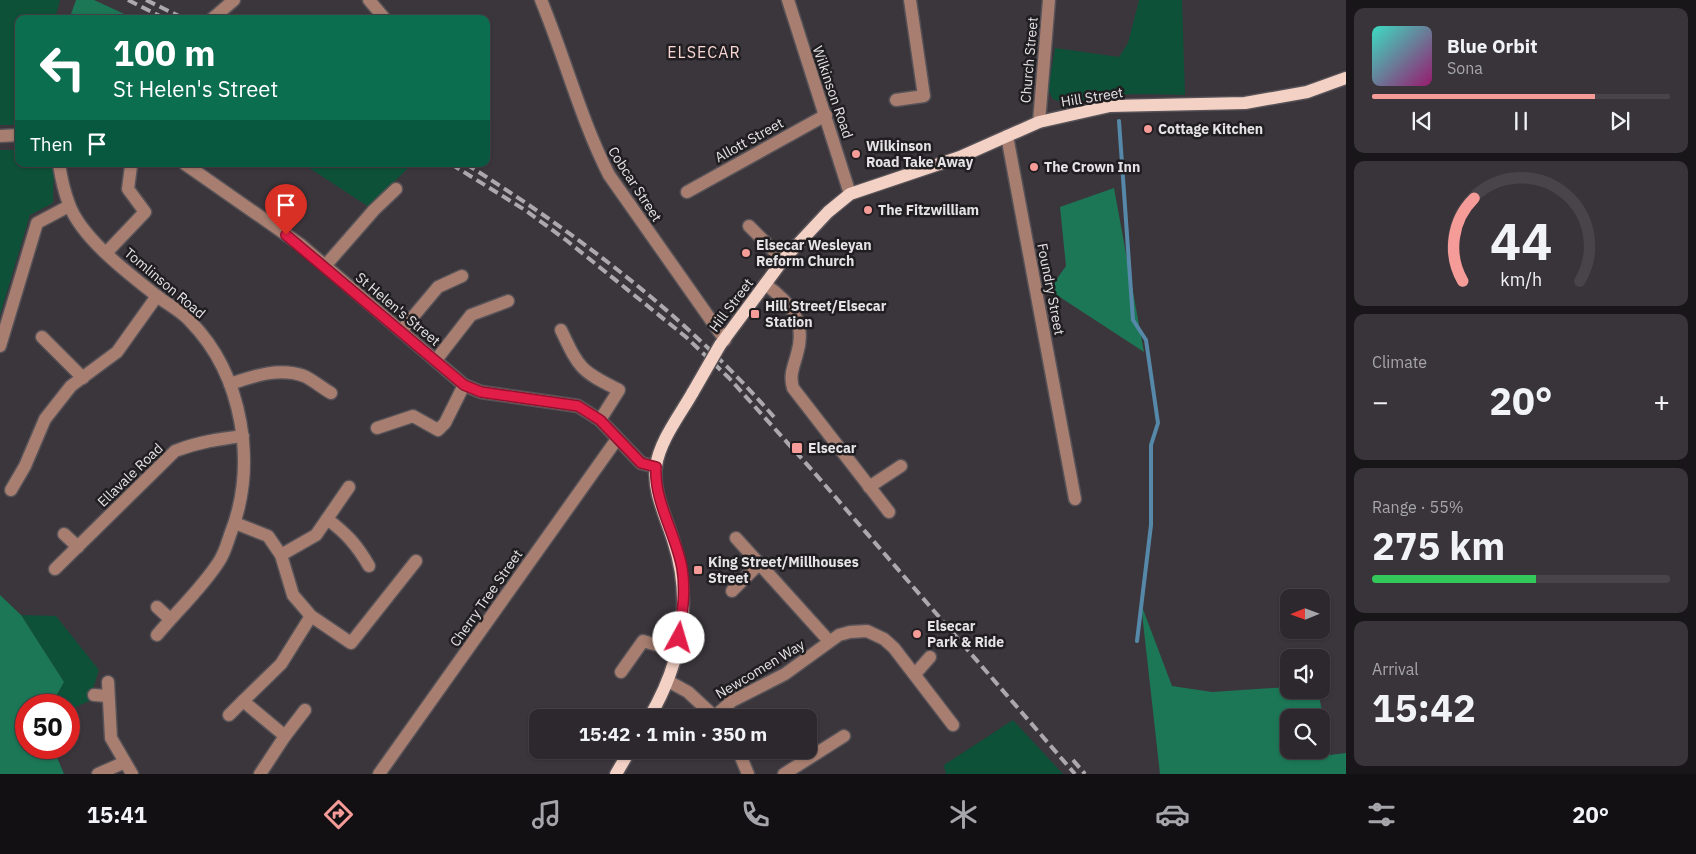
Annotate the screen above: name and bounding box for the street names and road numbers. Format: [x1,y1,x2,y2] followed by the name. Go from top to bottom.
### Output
[1016,16,1042,104] street label: Church Street
[809,43,857,141] street label: Wilkinson Road
[1060,83,1124,111] street label: Hill Street
[711,114,787,166] street label: Allott Street
[604,143,666,225] street label: Cobcar Street
[1033,241,1069,337] street label: Foundry Street
[121,244,209,322] street label: Tomlinson Road
[352,268,444,350] street label: St Helen's Street
[705,275,757,335] street label: Hill Street
[93,439,167,511] street label: Ellavale Road
[446,546,526,650] street label: Cherry Tree Street
[712,635,808,703] street label: Newcomen Way

